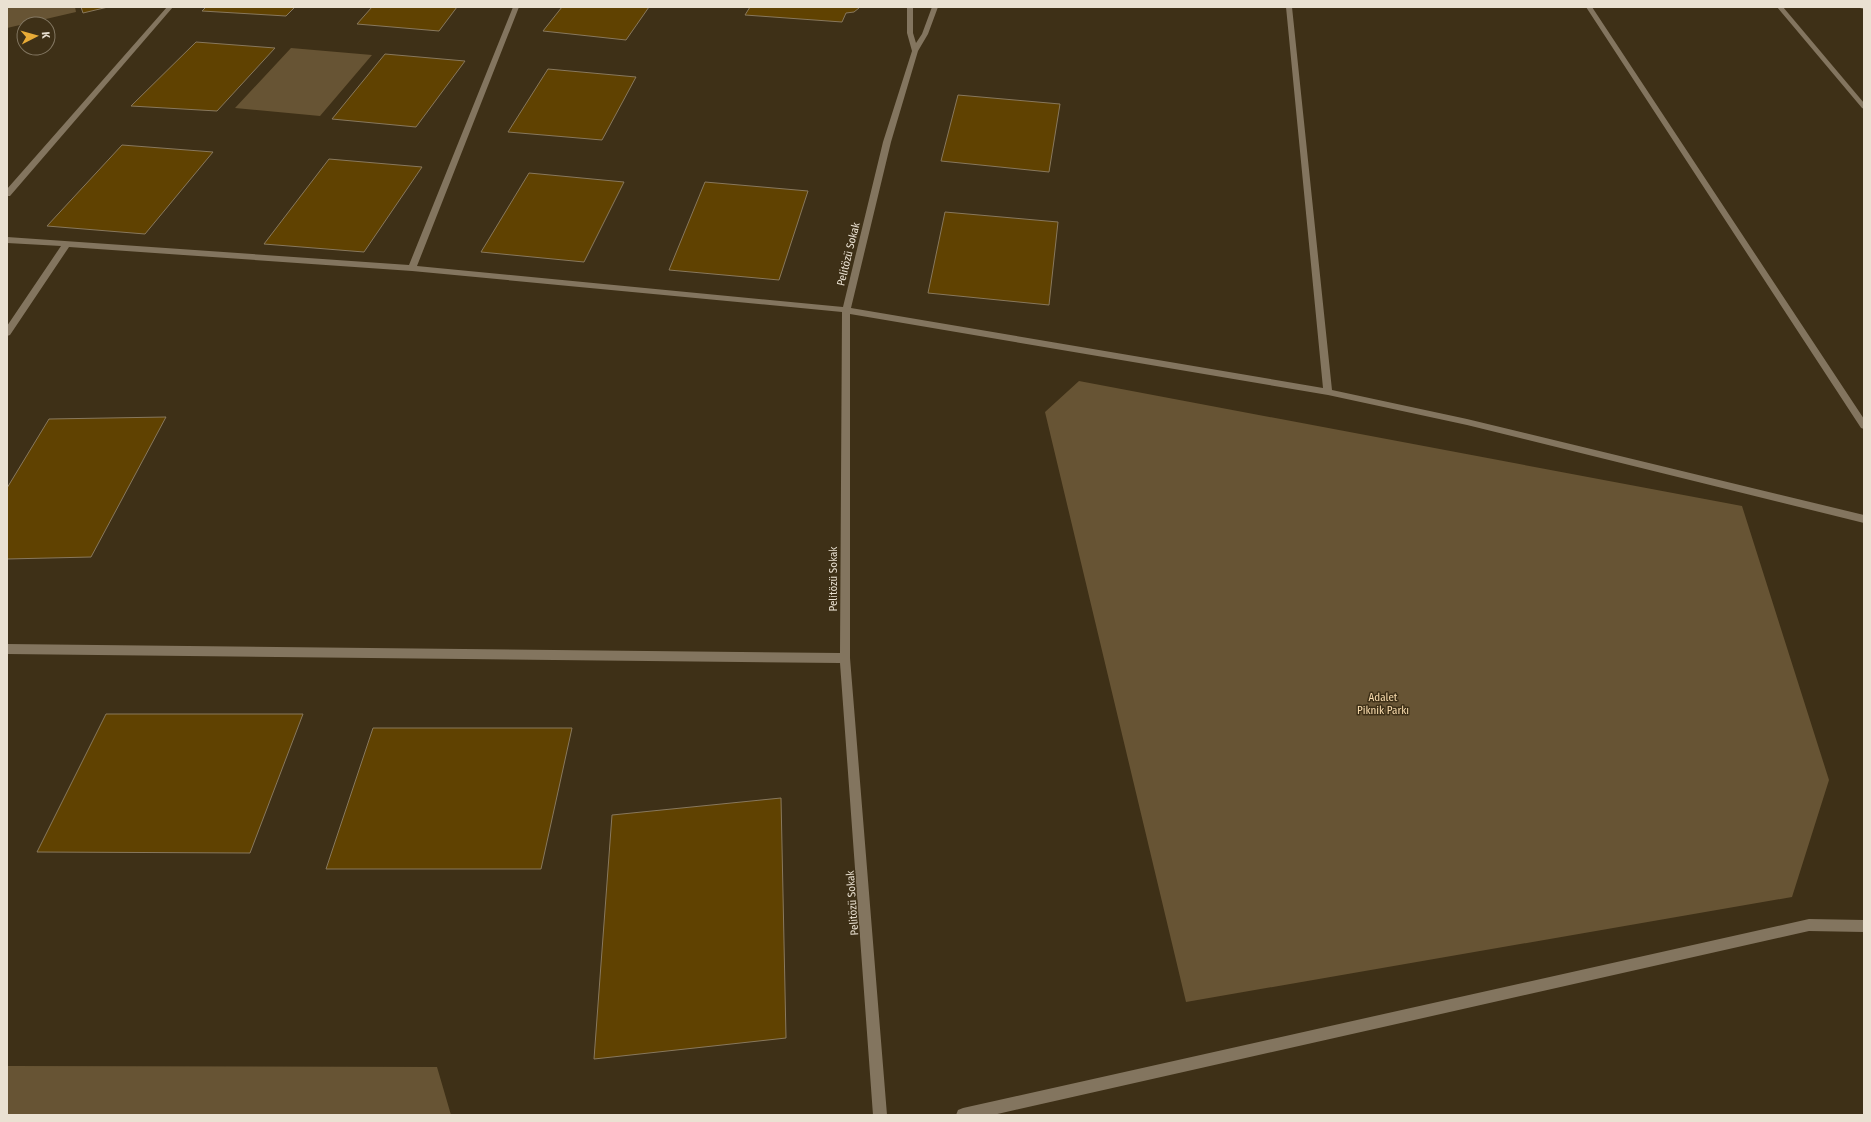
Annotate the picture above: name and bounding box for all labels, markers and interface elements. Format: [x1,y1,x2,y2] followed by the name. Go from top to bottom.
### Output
[16,16,56,56] north arrow
[39,31,52,39] text: K
[834,220,863,287] street label: Pelitözü Sokak
[827,546,840,612] street label: Pelitözü Sokak
[1357,691,1409,717] park label: Adalet Piknik Parkı
[844,869,861,936] street label: Pelitözü Sokak

